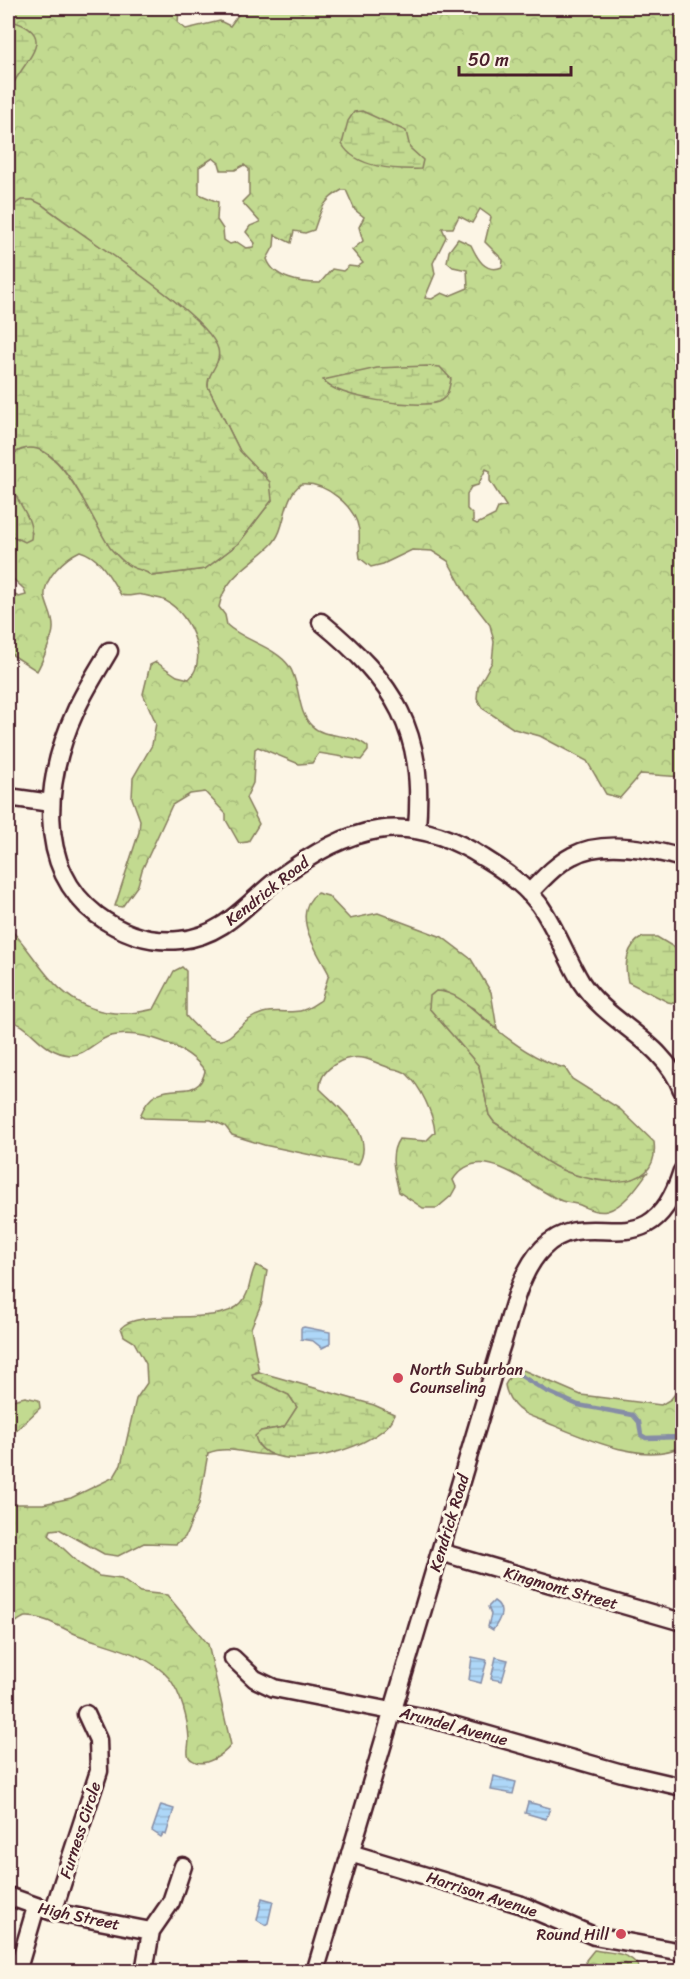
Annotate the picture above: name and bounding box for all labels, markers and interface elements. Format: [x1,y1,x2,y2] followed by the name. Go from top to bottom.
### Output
[459,39,572,77] scale bar
[468,44,509,76] text: 50 m
[218,848,317,933] street label: Kendrick Road
[410,1355,523,1402] place label: North Suburban Counseling
[391,1371,405,1385] marker: North Suburban Counseling
[420,1469,478,1575] street label: Kendrick Road
[501,1558,621,1618] street label: Kingmont Street
[396,1697,511,1754] street label: Arundel Avenue
[51,1778,109,1882] street label: Furness Circle
[423,1862,542,1926] street label: Harrison Avenue
[35,1893,123,1939] street label: High Street
[537,1920,609,1949] place label: Round Hill
[614,1927,628,1941] marker: Round Hill

